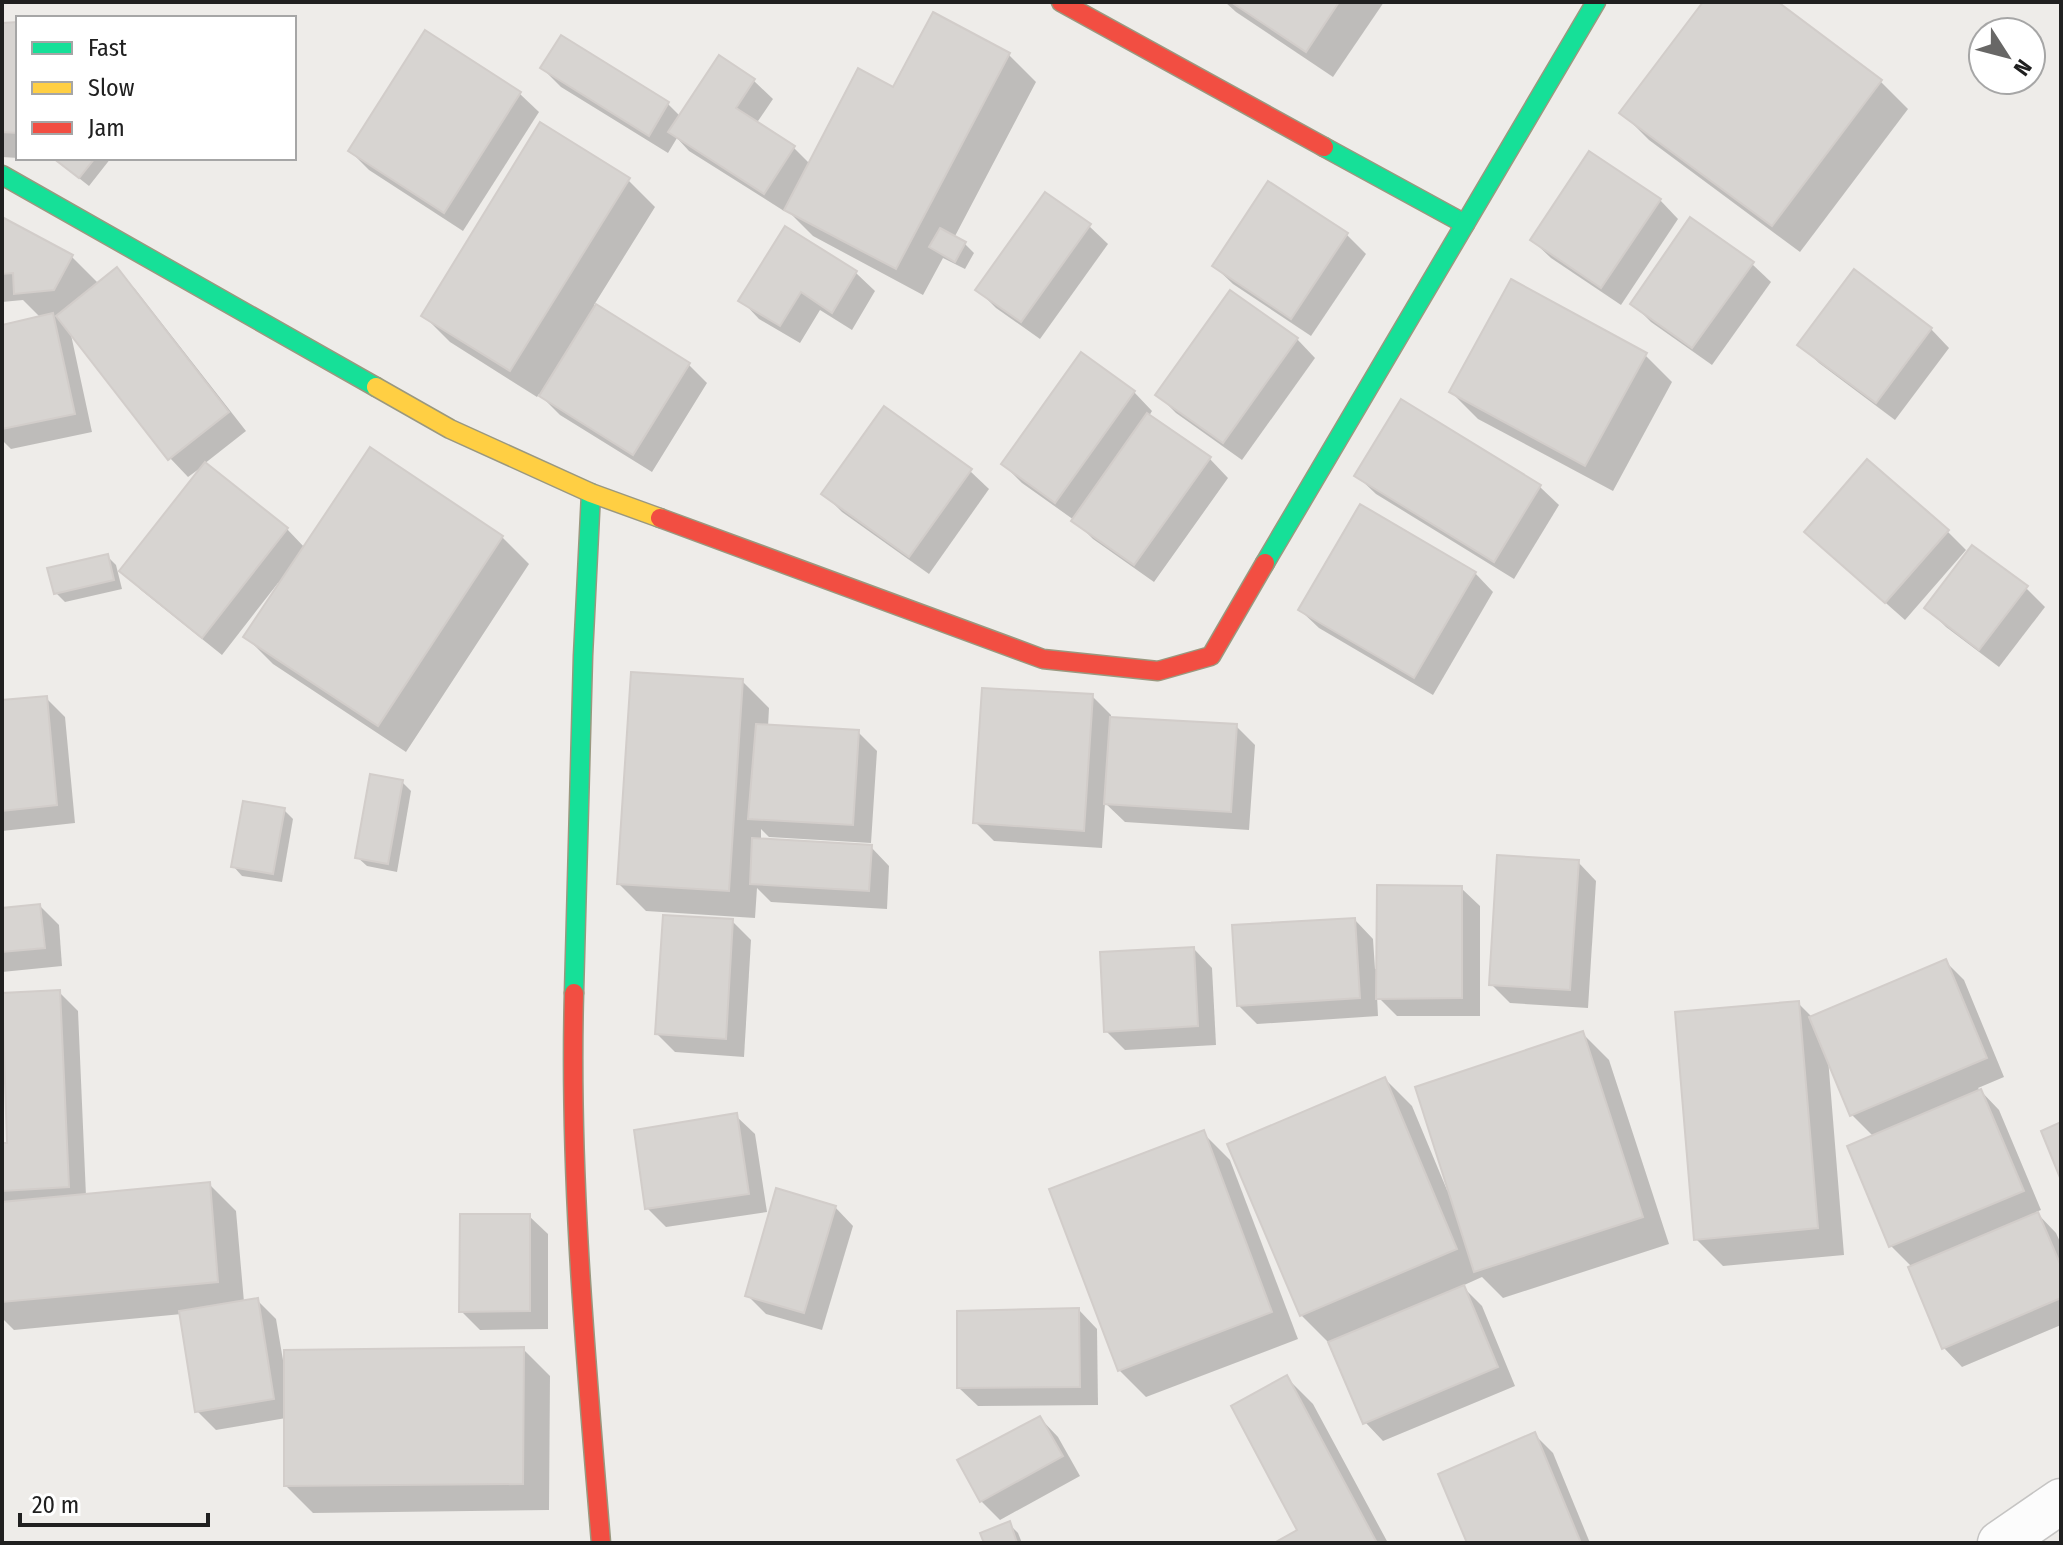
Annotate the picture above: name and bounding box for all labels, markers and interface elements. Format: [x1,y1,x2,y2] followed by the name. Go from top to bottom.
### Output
[16,16,296,160] legend
[1967,16,2047,96] north arrow
[88,34,127,62] text: Fast
[2008,54,2038,81] text: N
[88,74,135,102] text: Slow
[88,114,125,142] text: Jam
[20,1477,208,1527] scale bar
[32,1491,79,1519] text: 20 m

